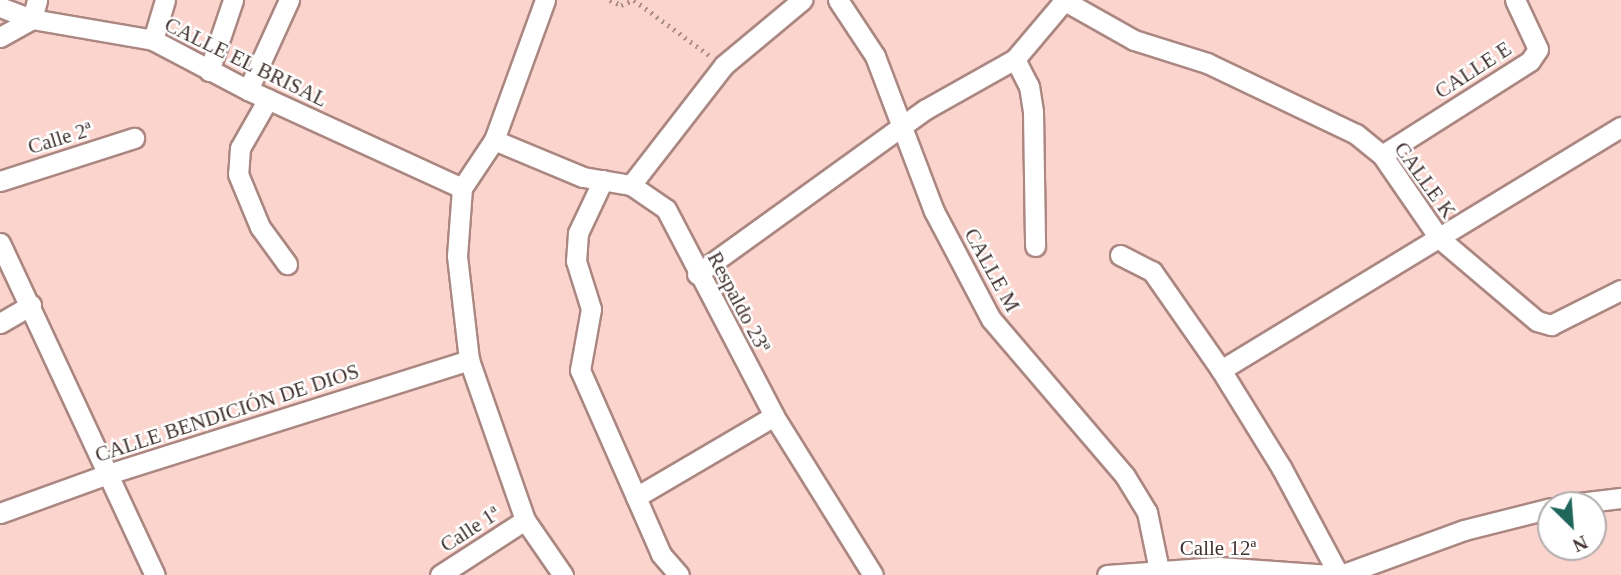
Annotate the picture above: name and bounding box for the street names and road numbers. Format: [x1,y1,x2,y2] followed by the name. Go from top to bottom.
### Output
[160,12,332,112] street label: CALLE EL BRISAL
[1430,36,1516,104] street label: CALLE E
[25,116,95,160] street label: Calle 2ª
[1389,137,1461,223] street label: CALLE K
[959,224,1025,316] street label: CALLE M
[702,247,776,357] street label: Respaldo 23ª
[92,358,362,468] street label: CALLE BENDICIÓN DE DIOS
[436,500,504,558] street label: Calle 1ª
[1180,535,1256,561] street label: Calle 12ª

